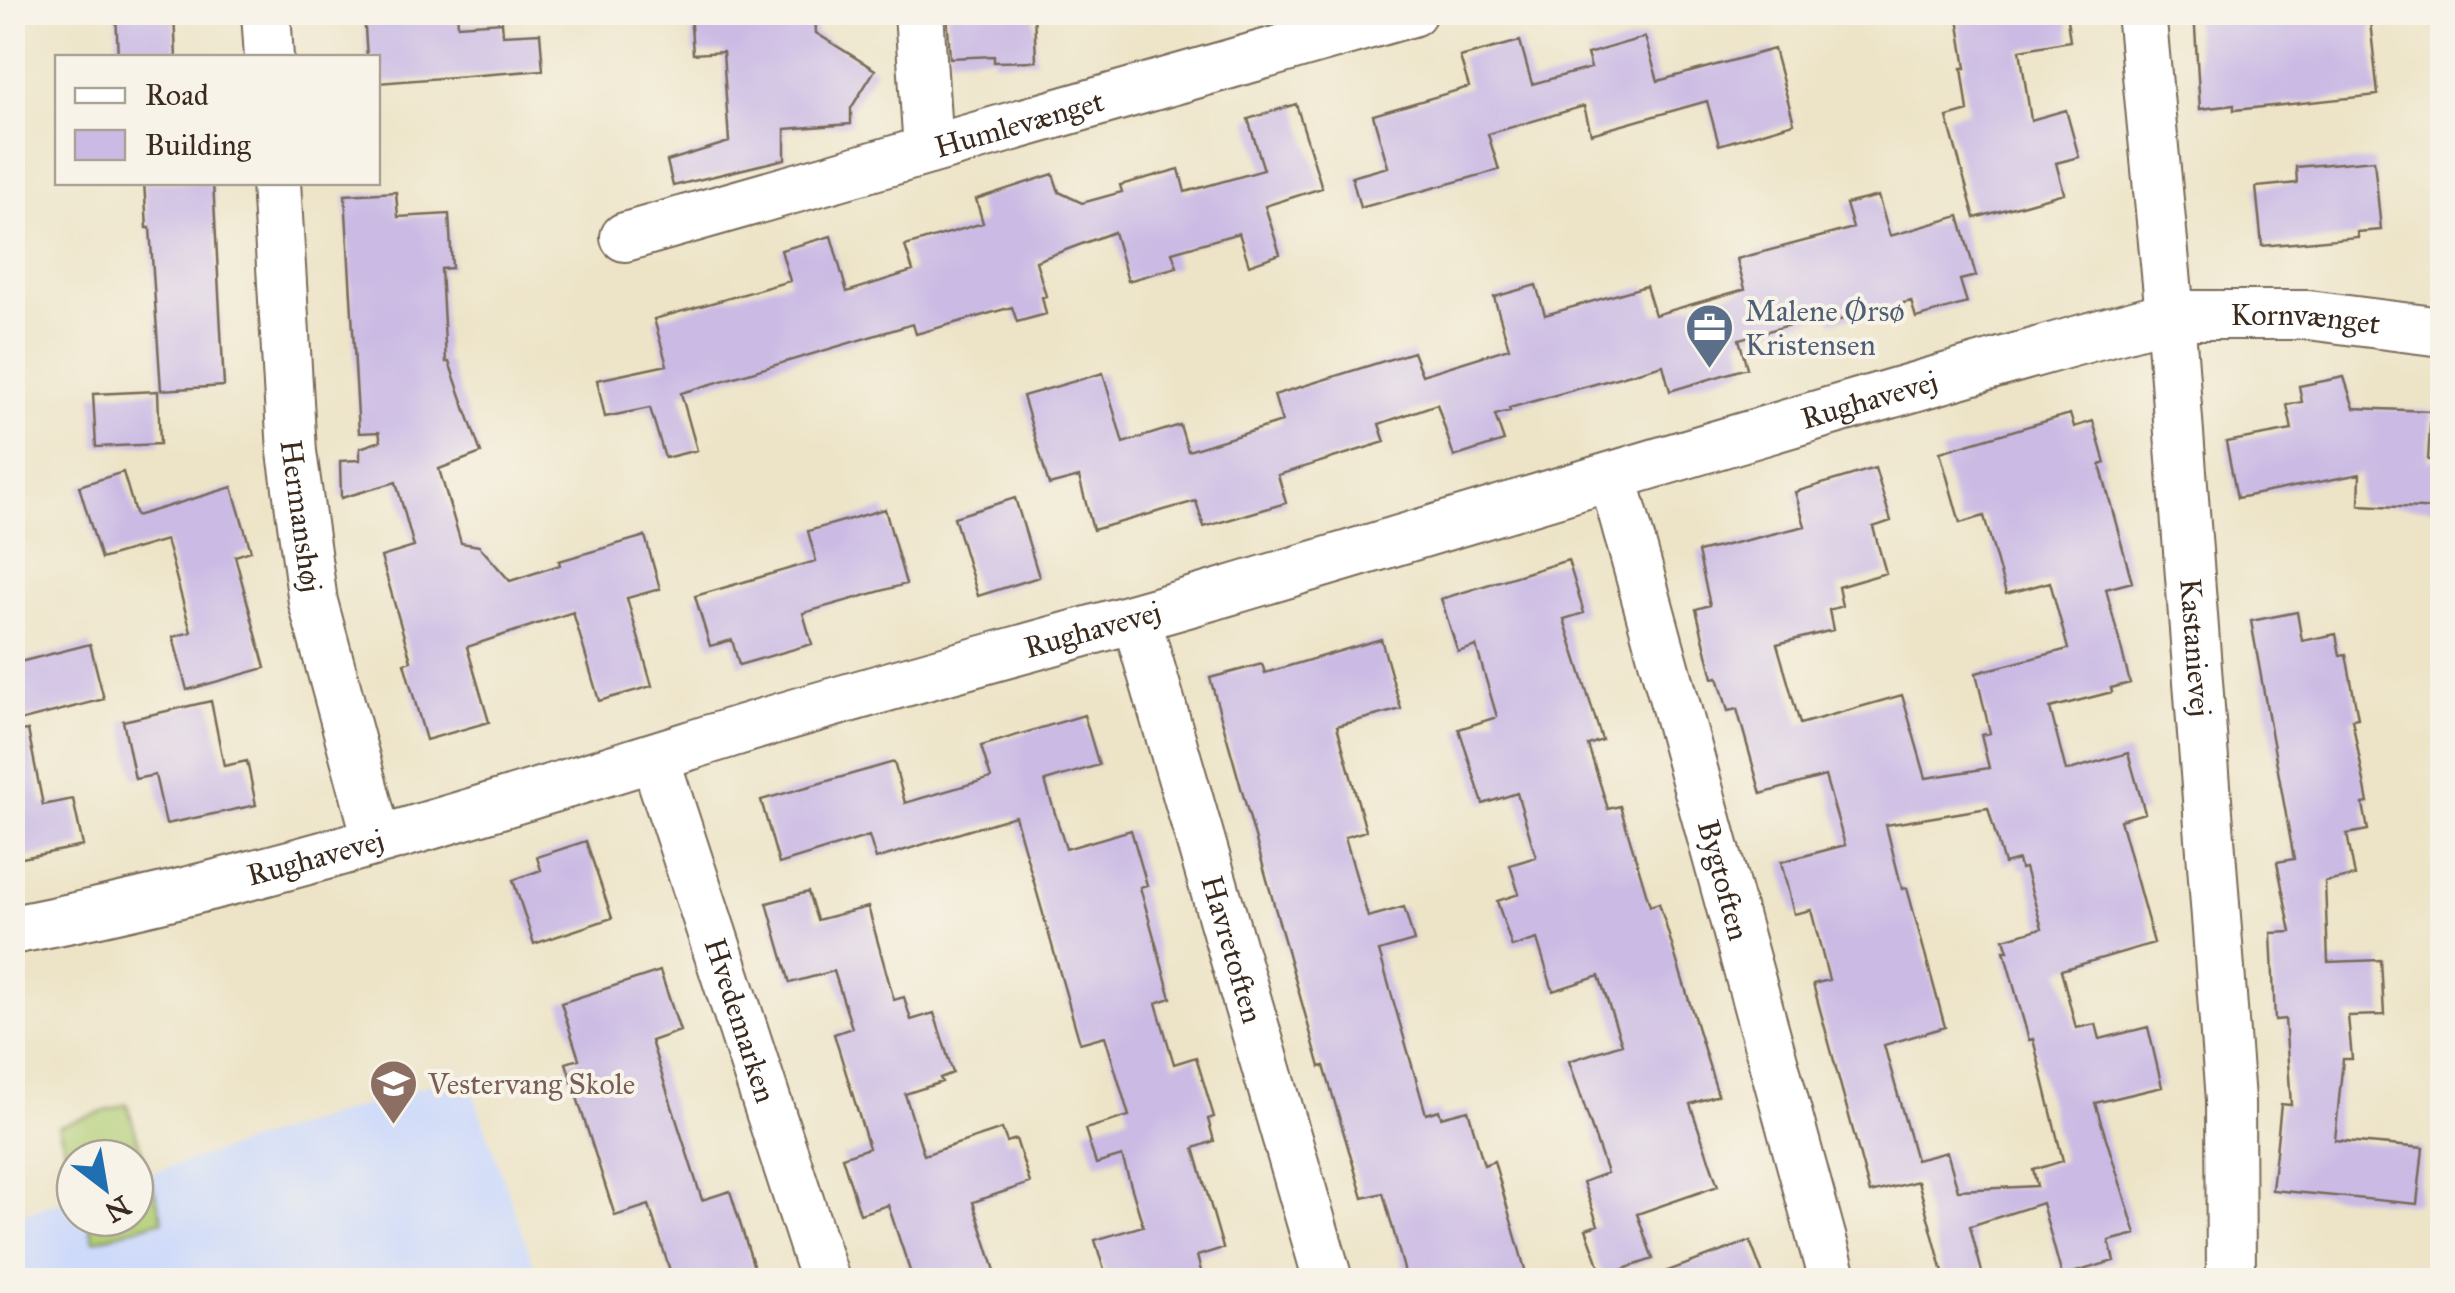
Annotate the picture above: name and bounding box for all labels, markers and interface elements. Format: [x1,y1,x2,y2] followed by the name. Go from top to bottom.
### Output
[55,55,380,185] legend
[145,77,209,113] text: Road
[930,83,1108,166] street label: Humlevænget
[145,127,252,163] text: Building
[1745,293,1905,363] place label: Malene Ørsø Kristensen
[2230,297,2383,342] street label: Kornvænget
[1684,302,1736,370] office icon: Malene Ørsø Kristensen
[1797,363,1942,437] street label: Rughavevej
[272,437,329,595] street label: Hermanshøj
[2172,577,2219,718] street label: Kastanievej
[1020,593,1165,666] street label: Rughavevej
[1690,816,1757,944] street label: Bygtoften
[243,822,388,894] street label: Rughavevej
[1194,871,1271,1027] street label: Havretoften
[697,934,784,1107] street label: Hvedemarken
[367,1058,419,1126] school or university icon: Vestervang Skole
[427,1066,635,1102] place label: Vestervang Skole
[55,1138,155,1238] north arrow
[98,1188,137,1230] text: N

